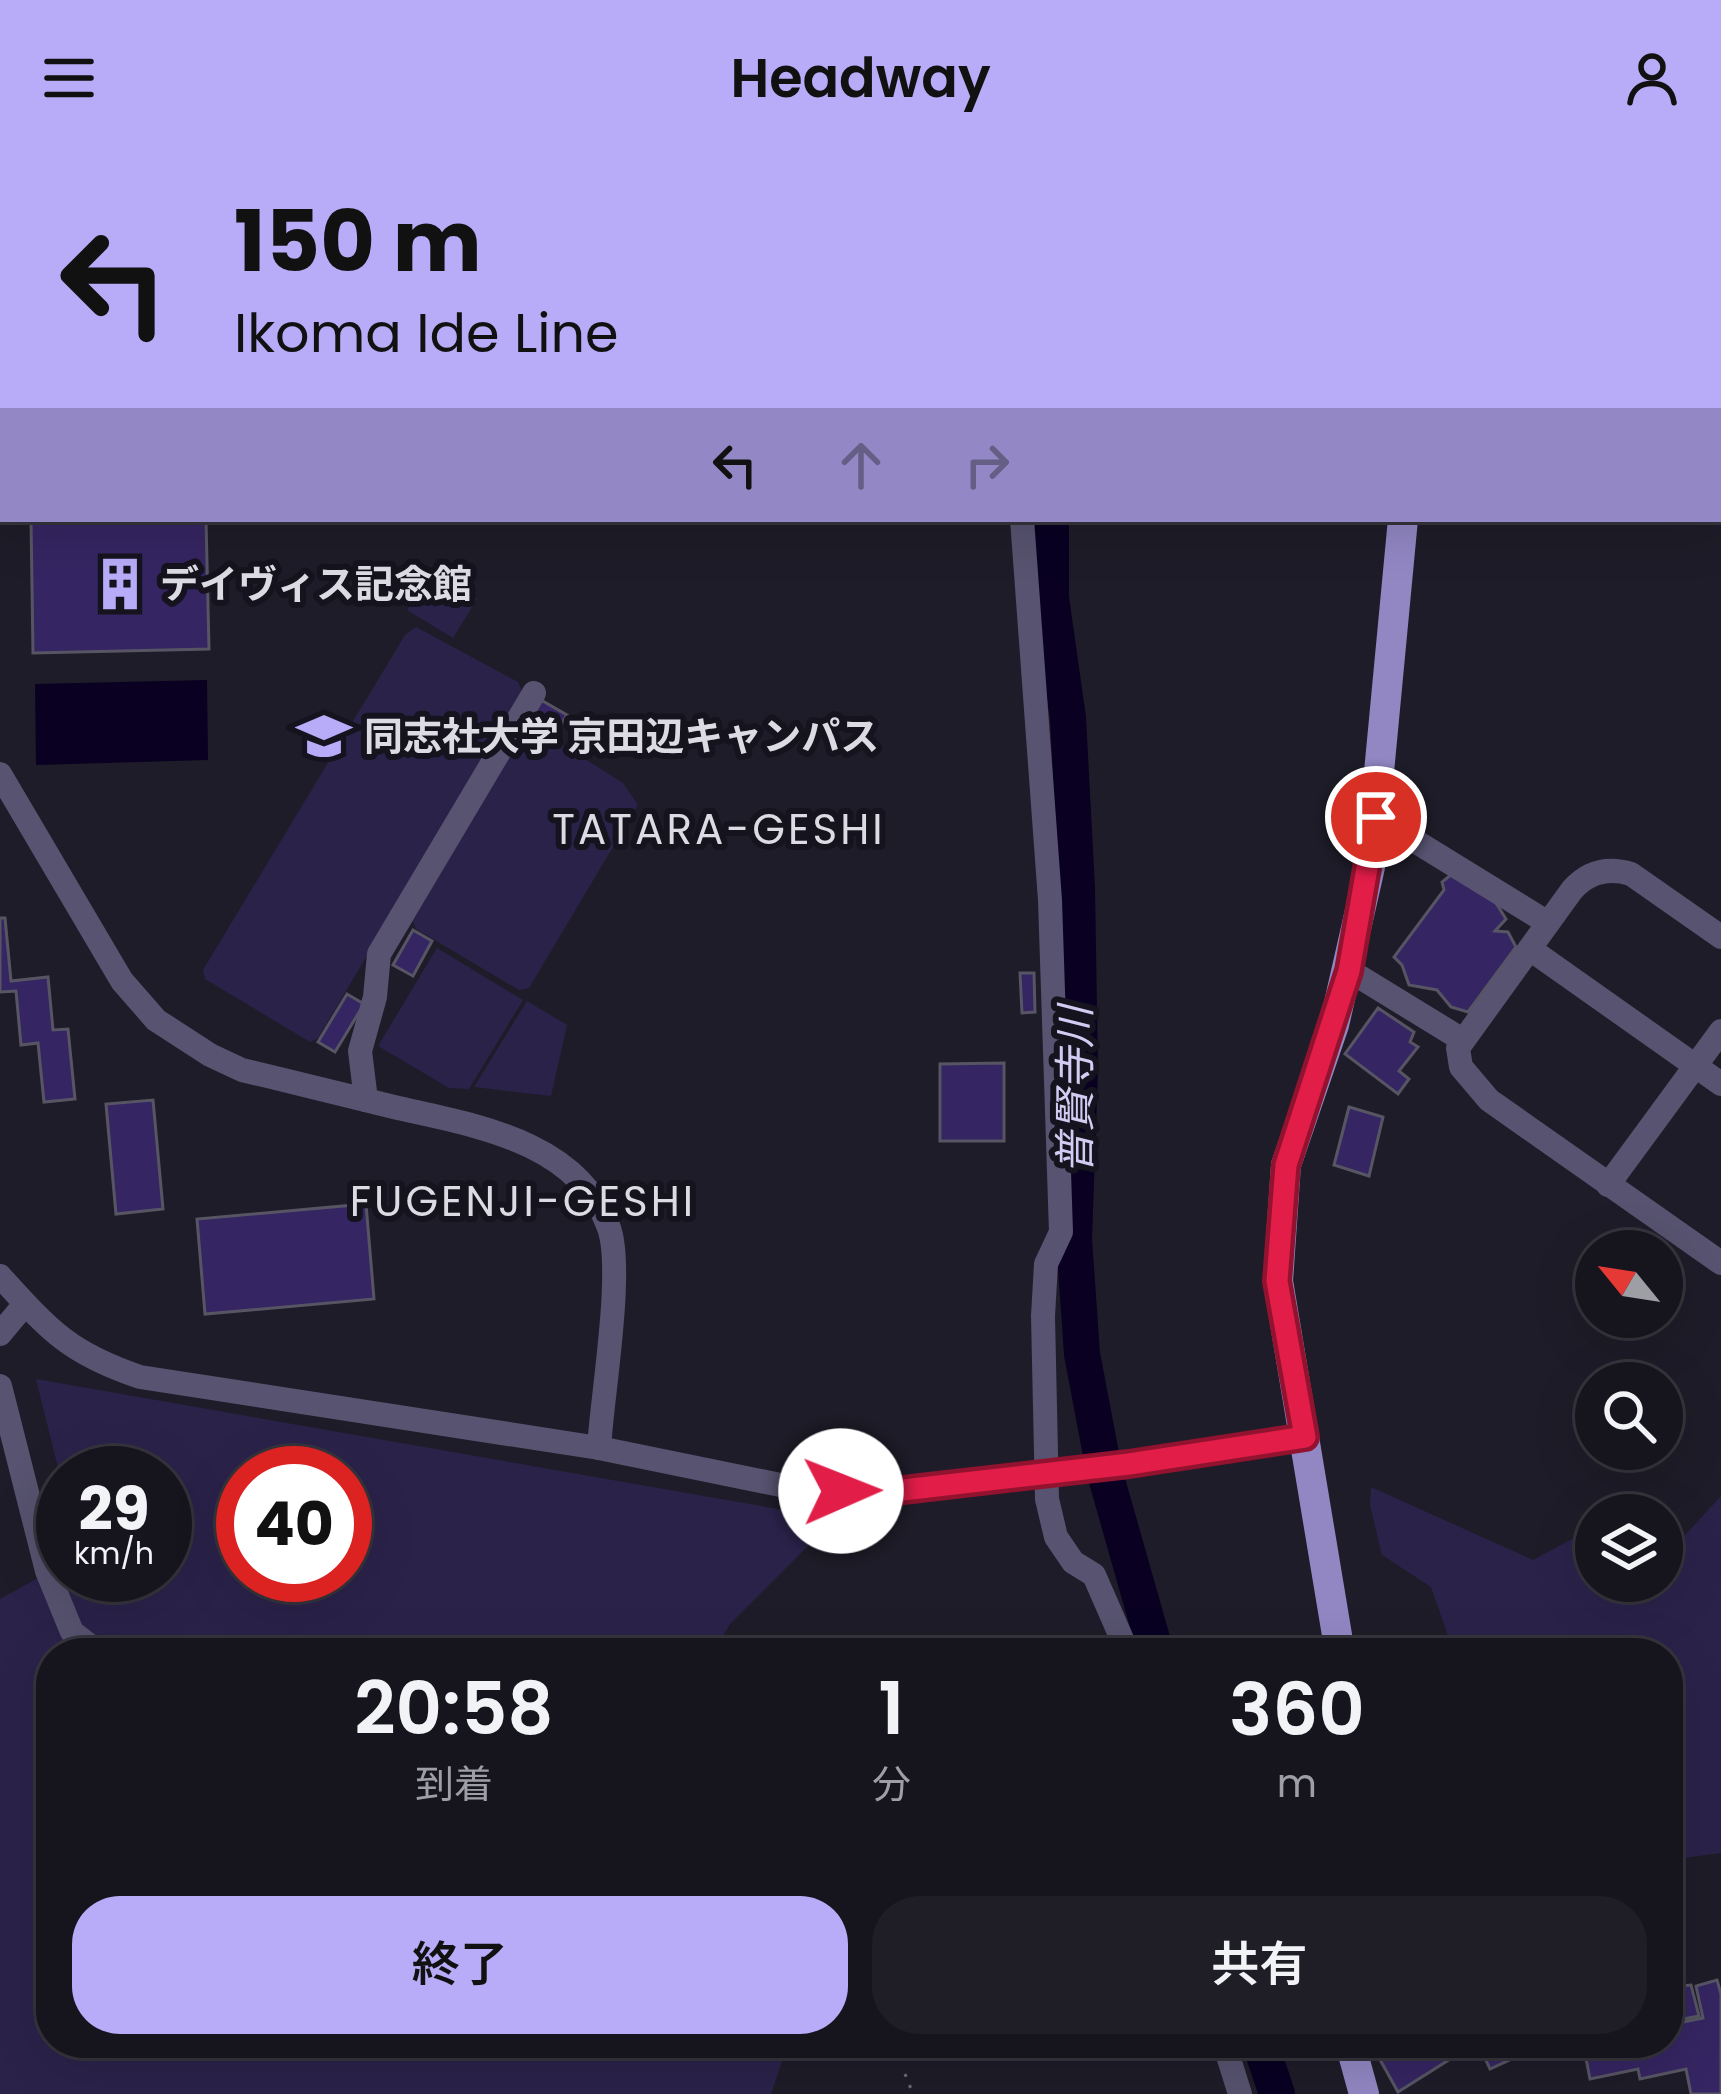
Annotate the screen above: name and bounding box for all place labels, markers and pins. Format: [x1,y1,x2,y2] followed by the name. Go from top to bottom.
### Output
[91,555,149,613] building icon: デイヴィス記念館
[160,557,472,612] place label: デイヴィス記念館
[295,707,353,765] school or university icon: 同志社大学 京田辺キャンパス
[364,709,879,764] place label: 同志社大学 京田辺キャンパス
[1325,766,1427,868] pin

